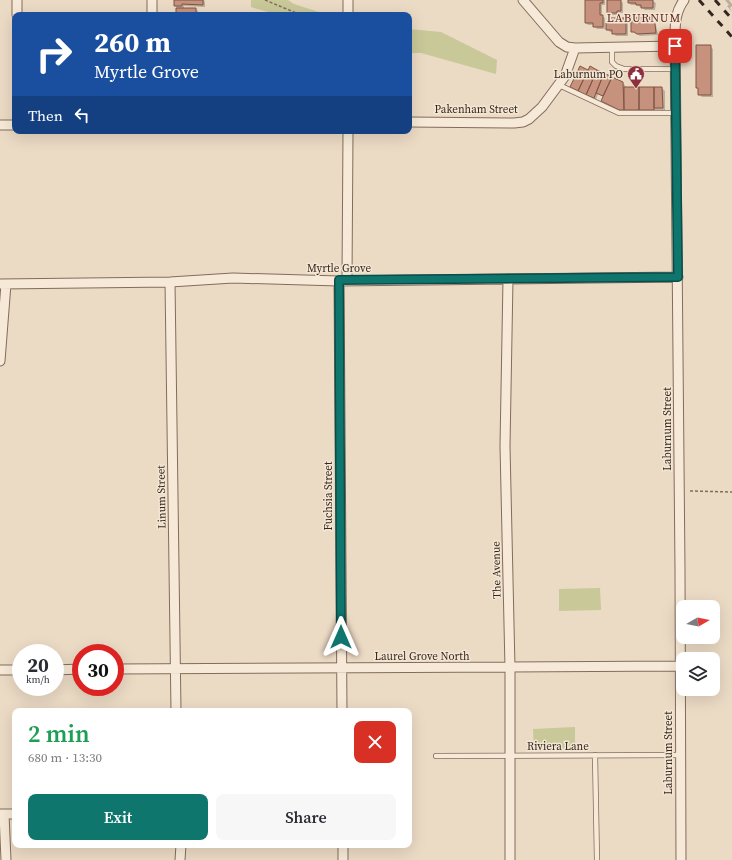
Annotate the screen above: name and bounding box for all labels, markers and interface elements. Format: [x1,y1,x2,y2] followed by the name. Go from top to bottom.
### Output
[607,10,681,26] district label: LABURNUM
[94,23,171,61] text: 260 m
[28,28,80,80] icon: right
[658,29,692,63] pin
[664,35,686,57] icon: arrive
[94,59,199,84] text: Myrtle Grove
[626,64,646,89] public building icon: Laburnum PO
[554,67,623,82] place label: Laburnum PO
[434,102,518,117] street label: Pakenham Street
[71,104,93,126] icon: left
[28,105,63,126] text: Then
[307,261,371,276] street label: Myrtle Grove
[660,387,675,471] street label: Laburnum Street
[321,461,336,530] street label: Fuchsia Street
[153,465,170,529] street label: Linum Street
[488,541,505,599] street label: The Avenue
[676,600,720,644] north arrow
[676,600,720,696] map controls
[320,616,362,658] position arrow
[72,644,124,696] speed limit sign: 30
[374,649,470,664] street label: Laurel Grove North
[27,651,49,679] text: 20
[676,652,720,696] button: layers
[26,673,50,686] text: km/h
[661,711,676,795] street label: Laburnum Street
[28,717,90,750] text: 2 min
[354,721,396,763] button: close
[527,739,589,754] street label: Riviera Lane
[28,749,102,766] text: 680 m · 13:30
[28,794,208,840] button: Exit
[216,794,396,840] button: Share

